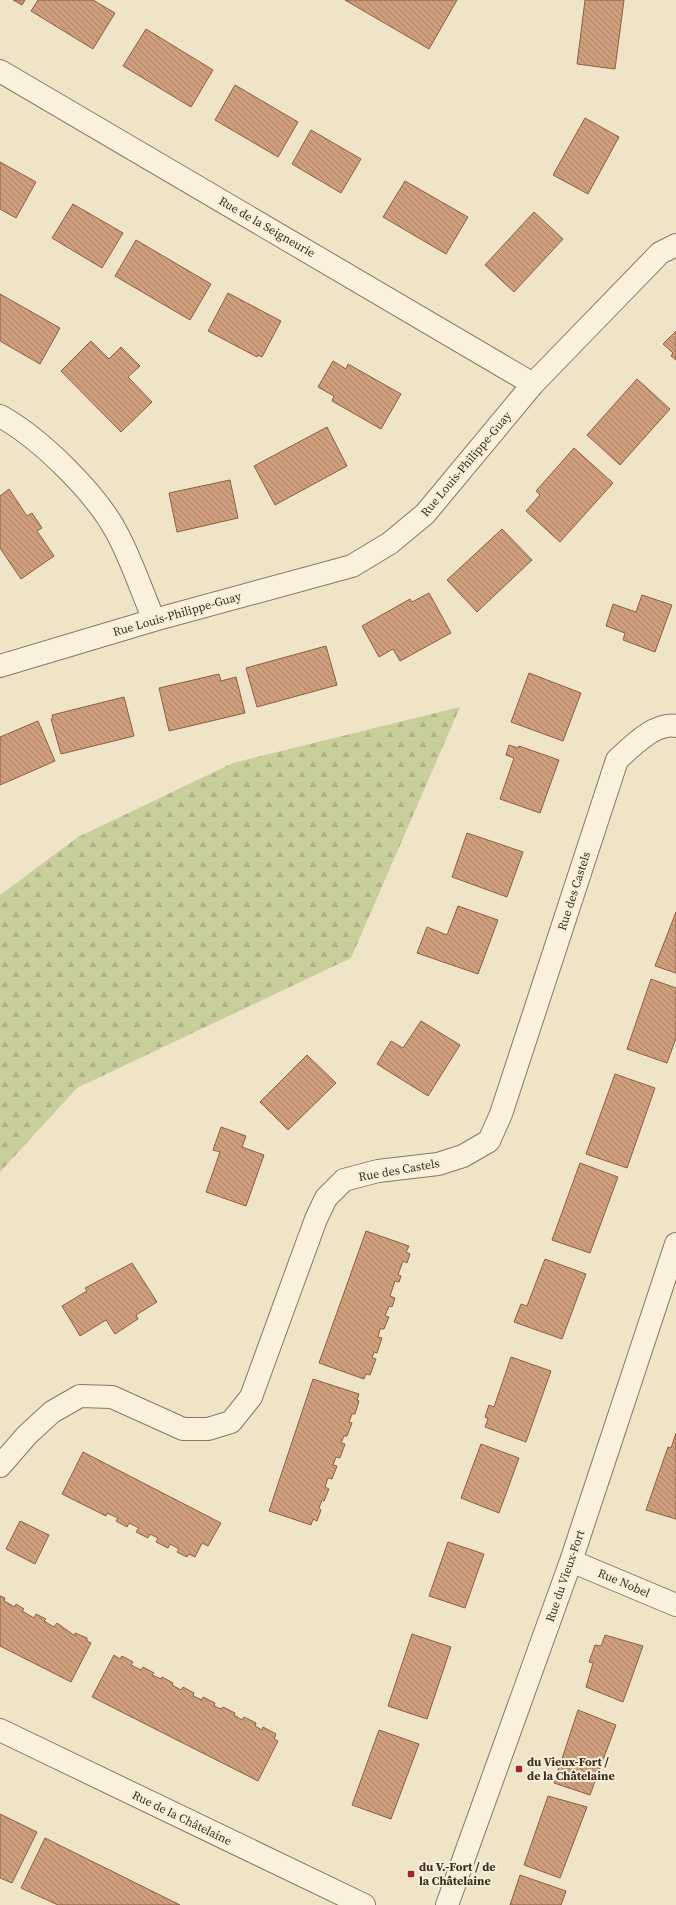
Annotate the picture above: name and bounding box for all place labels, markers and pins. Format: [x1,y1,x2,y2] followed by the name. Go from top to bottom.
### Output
[527,1754,615,1784] place label: du Vieux-Fort / de la Châtelaine
[514,1764,524,1774] marker: du Vieux-Fort / de la Châtelaine
[419,1859,496,1889] place label: du V.-Fort / de la Châtelaine
[406,1869,416,1879] marker: du V.-Fort / de la Châtelaine

